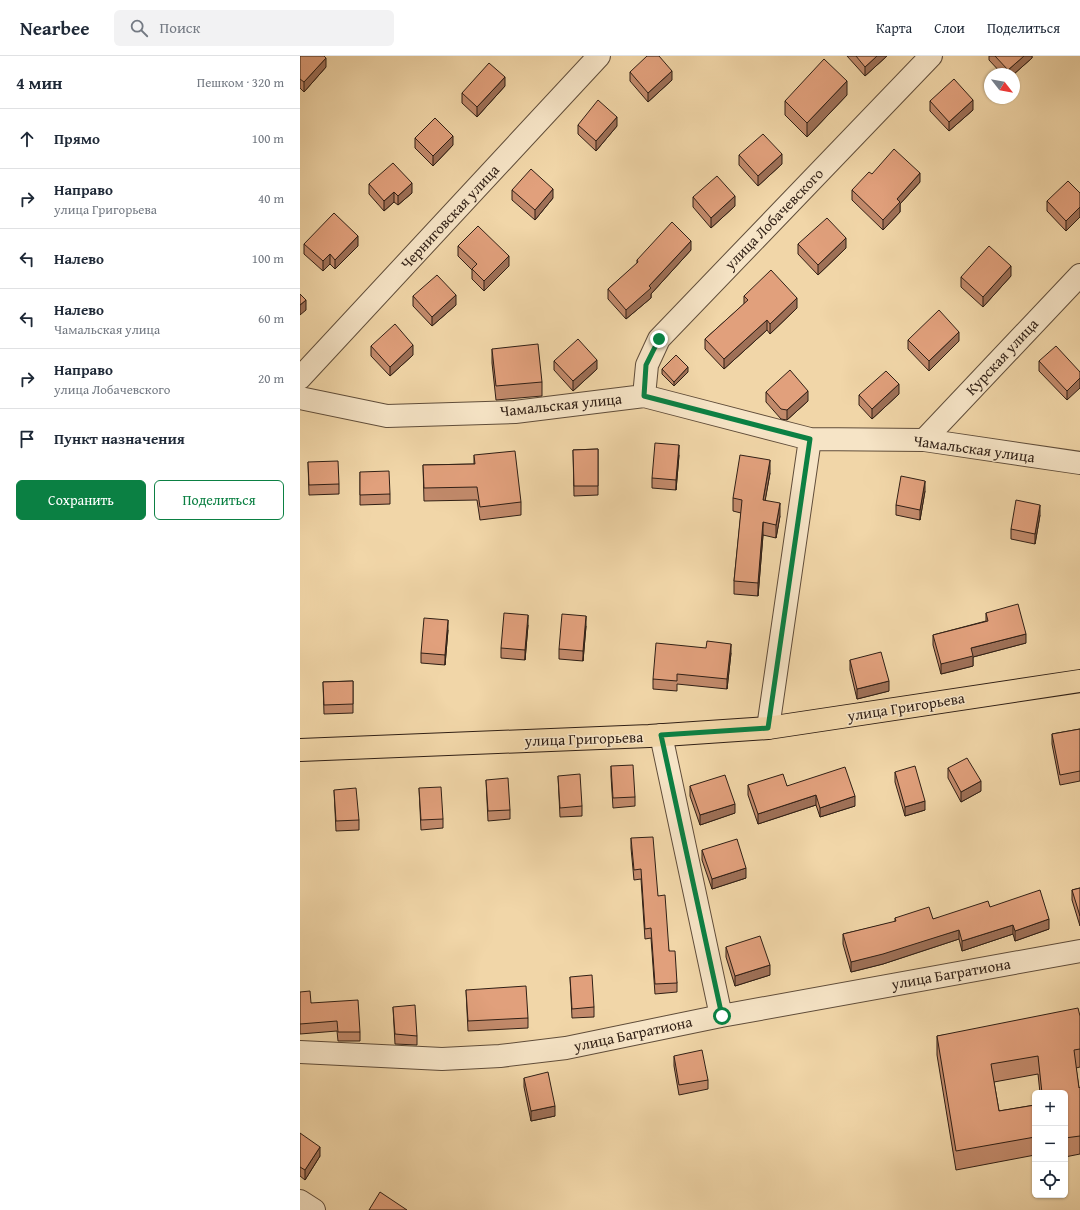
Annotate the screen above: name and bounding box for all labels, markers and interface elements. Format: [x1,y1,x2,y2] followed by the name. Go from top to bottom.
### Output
[114,10,394,46] search box
[20,14,90,42] text: Nearbee
[128,17,150,39] icon: search
[160,17,200,38] text: Поиск
[876,18,912,38] text: Карта
[934,18,965,38] text: Слои
[987,18,1060,38] text: Поделиться
[984,68,1020,104] north arrow
[16,70,62,95] text: 4 мин
[197,73,284,92] text: Пешком · 320 m
[16,128,38,150] icon: ahead
[54,128,100,149] text: Прямо
[252,129,284,148] text: 100 m
[395,159,504,274] street label: Черниговская улица
[719,163,828,275] street label: улица Лобачевского
[54,179,113,200] text: Направо
[16,188,38,210] icon: right
[258,189,284,208] text: 40 m
[54,200,157,219] text: улица Григорьева
[16,248,38,270] icon: left
[54,248,104,269] text: Налево
[252,249,284,268] text: 100 m
[54,299,104,320] text: Налево
[16,308,38,330] icon: left
[258,309,284,328] text: 60 m
[961,313,1043,400] street label: Курская улица
[54,320,160,339] text: Чамальская улица
[650,330,668,348] route end
[54,359,113,380] text: Направо
[16,368,38,390] icon: right
[258,369,284,388] text: 20 m
[54,380,170,399] text: улица Лобачевского
[499,388,624,421] street label: Чамальская улица
[16,428,38,450] icon: arrive
[54,428,185,449] text: Пункт назначения
[912,430,1037,468] street label: Чамальская улица
[16,480,146,520] button: Сохранить
[154,480,284,520] button: Поделиться
[845,687,967,726] street label: улица Григорьева
[523,726,645,751] street label: улица Григорьева
[889,953,1013,995] street label: улица Багратиона
[713,1007,731,1025] route start
[571,1011,695,1057] street label: улица Багратиона
[1032,1090,1068,1198] map controls
[1032,1090,1068,1126] button: +
[1032,1126,1068,1162] button: −
[1032,1162,1068,1198] button: locate

